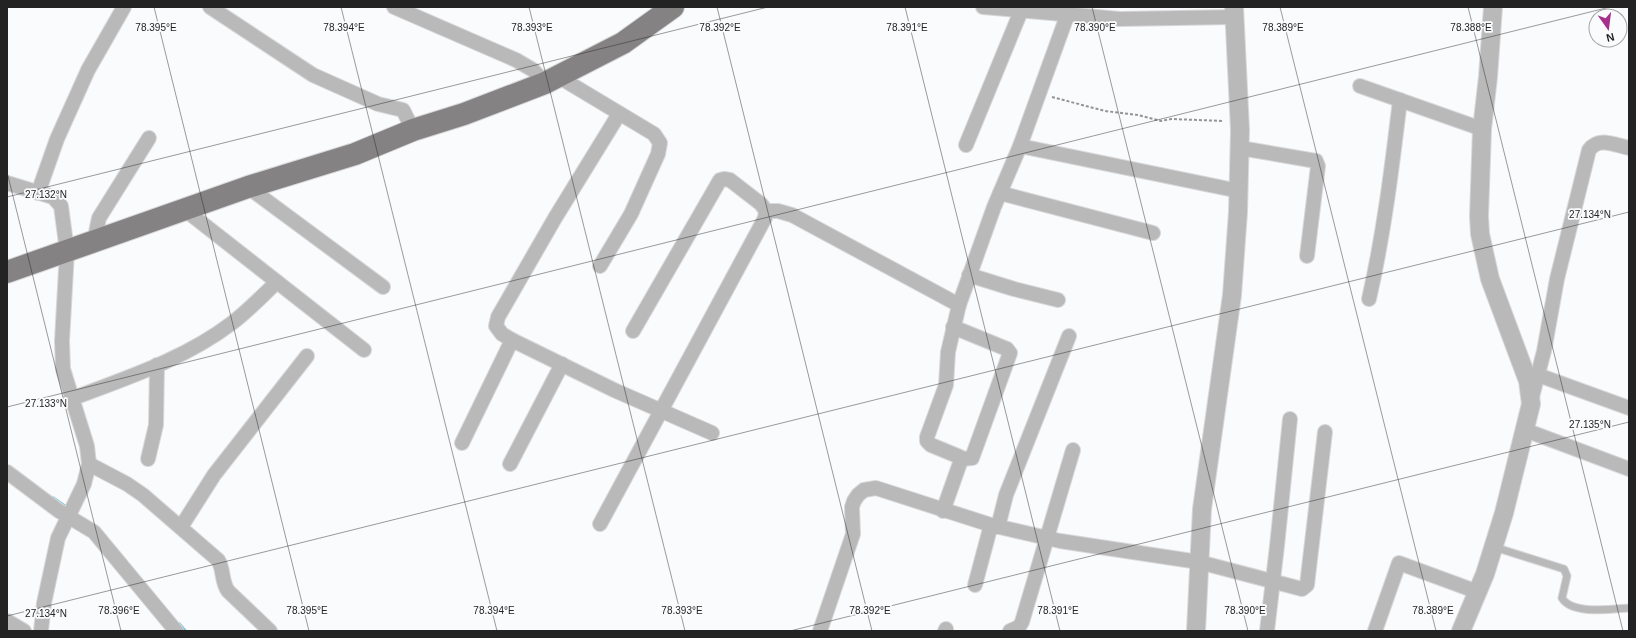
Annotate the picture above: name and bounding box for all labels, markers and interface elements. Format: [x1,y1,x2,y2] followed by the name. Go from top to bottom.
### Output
[1588,8,1628,48] north arrow
[135,22,177,33] text: 78.395°E
[323,22,365,33] text: 78.394°E
[511,22,553,33] text: 78.393°E
[699,22,741,33] text: 78.392°E
[886,22,928,33] text: 78.391°E
[1074,22,1116,33] text: 78.390°E
[1262,22,1304,33] text: 78.389°E
[1450,22,1492,33] text: 78.388°E
[1605,31,1616,44] text: N
[25,189,67,200] text: 27.132°N
[1569,209,1611,220] text: 27.134°N
[25,398,67,409] text: 27.133°N
[1569,419,1611,430] text: 27.135°N
[98,605,140,616] text: 78.396°E
[286,605,328,616] text: 78.395°E
[473,605,515,616] text: 78.394°E
[661,605,703,616] text: 78.393°E
[849,605,891,616] text: 78.392°E
[1037,605,1079,616] text: 78.391°E
[1224,605,1266,616] text: 78.390°E
[1412,605,1454,616] text: 78.389°E
[25,608,67,619] text: 27.134°N

